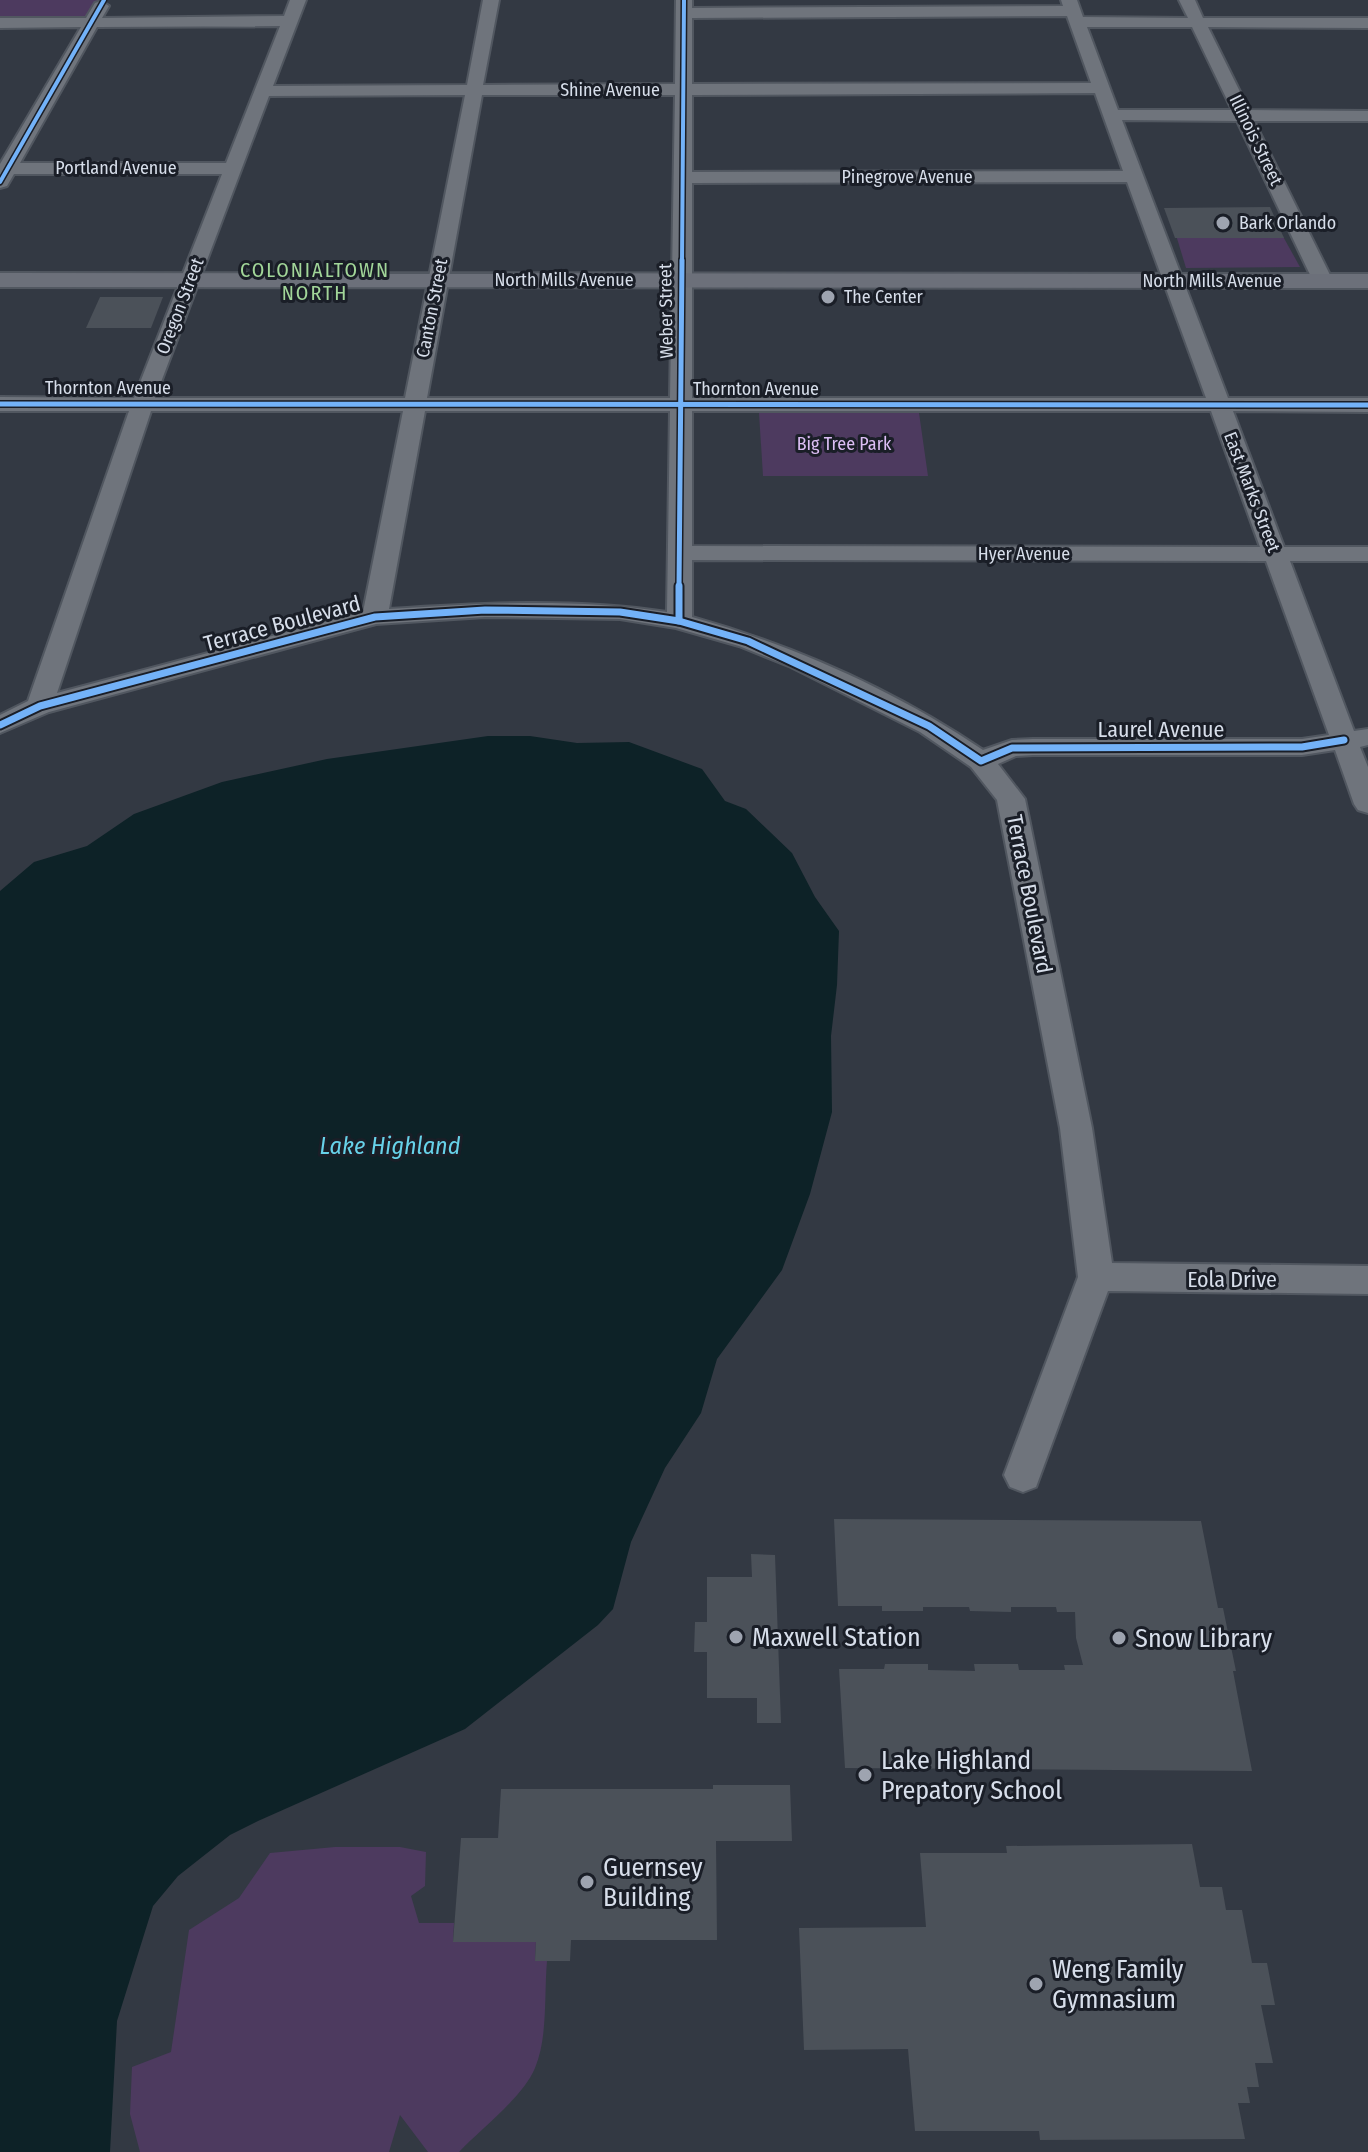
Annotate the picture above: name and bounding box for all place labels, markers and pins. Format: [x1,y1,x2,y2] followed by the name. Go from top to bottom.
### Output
[1239,212,1336,234] place label: Bark Orlando
[1214,214,1232,232] marker: Bark Orlando
[844,286,924,308] place label: The Center
[819,288,837,306] marker: The Center
[752,1622,921,1653] place label: Maxwell Station
[1135,1623,1272,1654] place label: Snow Library
[727,1628,745,1646] marker: Maxwell Station
[1110,1629,1128,1647] marker: Snow Library
[881,1745,1062,1806] place label: Lake Highland Prepatory School
[856,1766,874,1784] marker: Lake Highland Prepatory School
[603,1852,703,1913] place label: Guernsey Building
[578,1873,596,1891] marker: Guernsey Building
[1052,1954,1184,2015] place label: Weng Family Gymnasium
[1027,1975,1045,1993] marker: Weng Family Gymnasium

